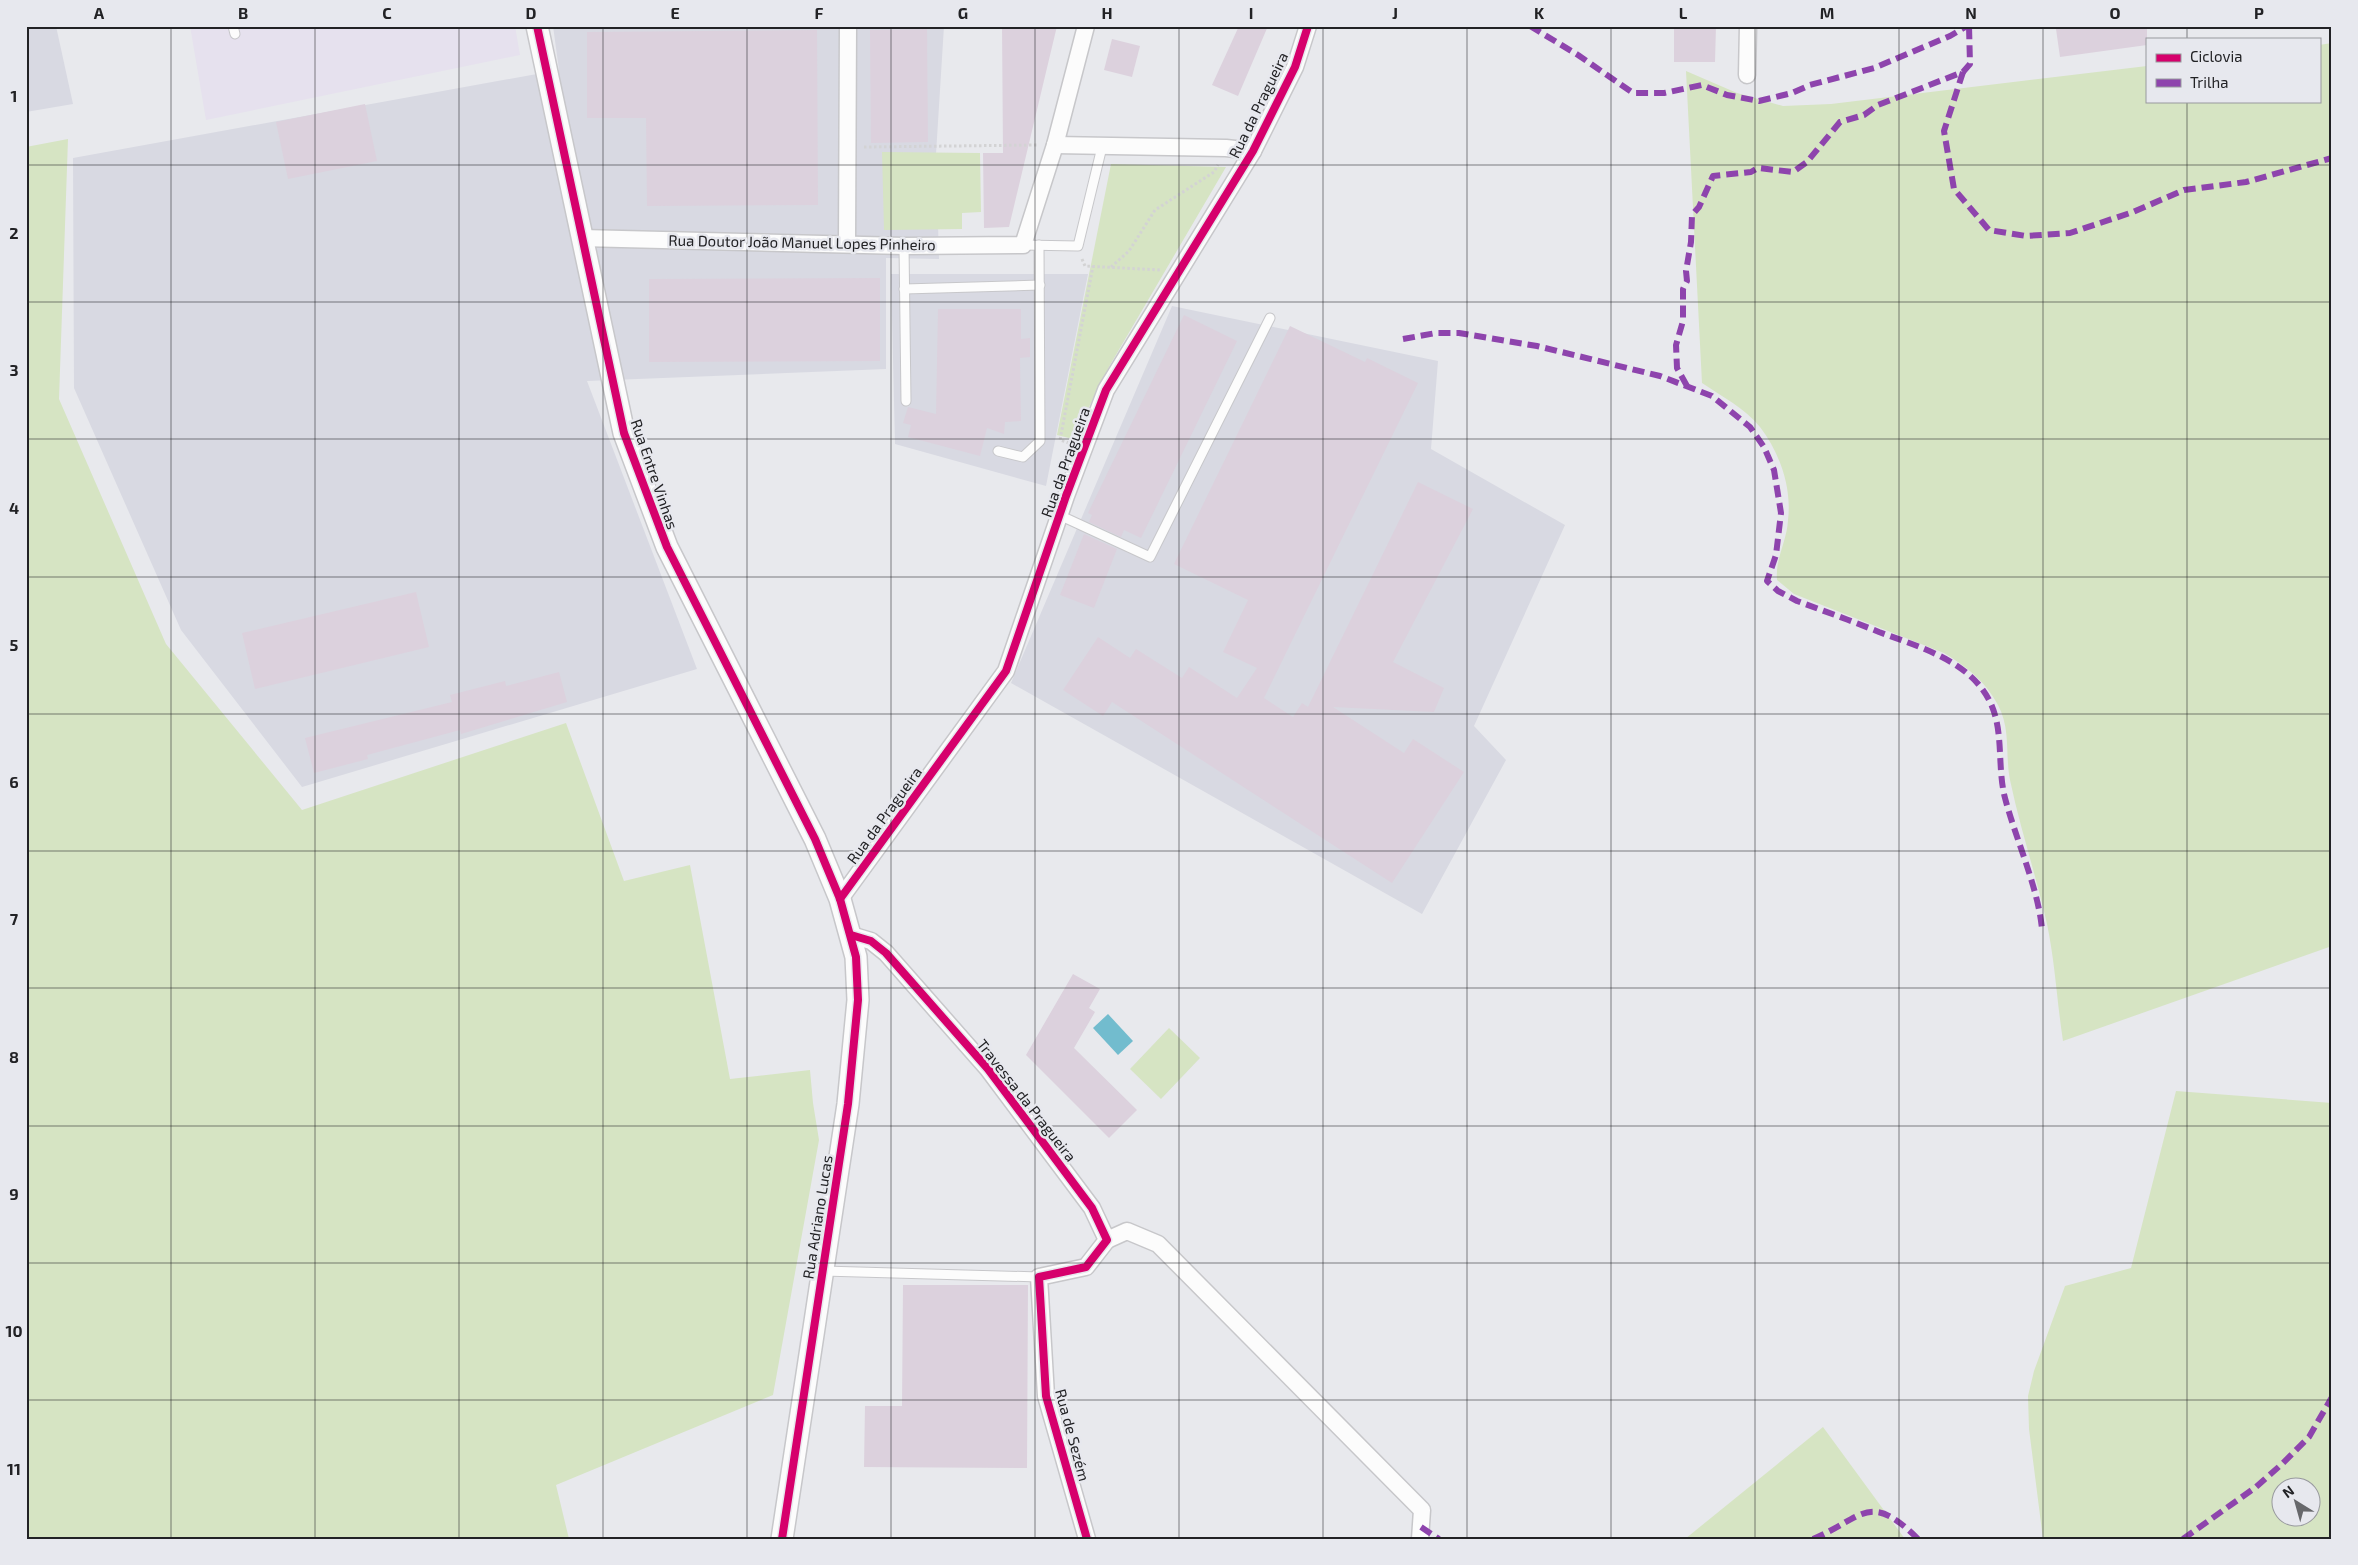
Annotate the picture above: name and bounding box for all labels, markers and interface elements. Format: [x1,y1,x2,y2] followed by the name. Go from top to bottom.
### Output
[94,3,105,22] text: A
[238,3,248,22] text: B
[382,3,392,22] text: C
[526,3,537,22] text: D
[670,3,680,22] text: E
[815,3,824,22] text: F
[958,3,968,22] text: G
[1101,3,1113,22] text: H
[1249,3,1253,22] text: I
[1392,3,1398,22] text: J
[1534,3,1545,22] text: K
[1679,3,1688,22] text: L
[1820,3,1834,22] text: M
[1965,3,1977,22] text: N
[2109,3,2121,22] text: O
[2254,3,2264,22] text: P
[2146,38,2320,102] legend
[2190,47,2242,65] text: Ciclovia
[1225,49,1291,161] street label: Rua da Pragueira
[2190,73,2228,91] text: Trilha
[11,86,17,105] text: 1
[9,223,19,242] text: 2
[668,231,936,253] street label: Rua Doutor João Manuel Lopes Pinheiro
[9,360,19,379] text: 3
[1037,405,1093,519] street label: Rua da Pragueira
[628,417,682,531] street label: Rua Entre Vinhas
[9,498,19,517] text: 4
[10,635,19,654] text: 5
[843,763,925,867] street label: Rua da Pragueira
[9,772,19,791] text: 6
[10,909,19,928] text: 7
[974,1035,1080,1165] street label: Travessa da Pragueira
[9,1047,19,1066] text: 8
[798,1154,836,1280] street label: Rua Adriano Lucas
[9,1184,19,1203] text: 9
[5,1321,23,1340] text: 10
[1052,1387,1094,1483] street label: Rua de Sezém
[7,1459,21,1478] text: 11
[2270,1478,2320,1528] north arrow
[2279,1481,2297,1501] text: N

